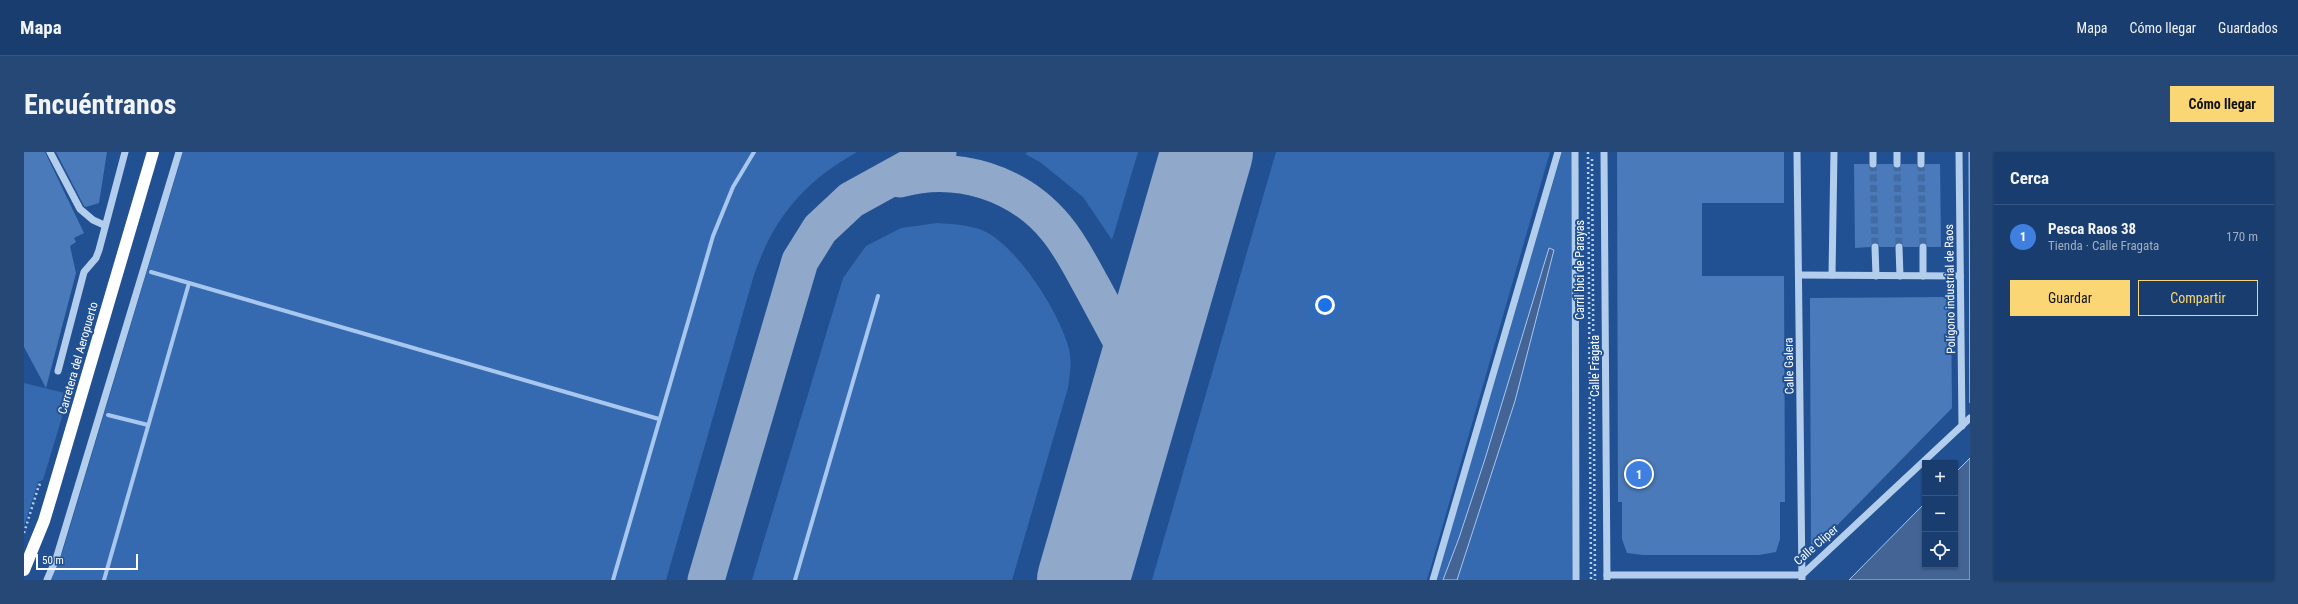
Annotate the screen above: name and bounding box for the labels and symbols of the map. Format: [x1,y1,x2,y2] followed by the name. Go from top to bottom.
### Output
[1573,220,1587,320] street label: Carril bici de Parayas
[1942,224,1958,354] street label: Polígono industrial de Raos
[1315,295,1335,315] your location
[55,300,101,416] street label: Carretera del Aeropuerto
[1588,335,1602,397] street label: Calle Fragata
[1782,337,1796,395] street label: Calle Galera
[1626,459,1652,489] pin: 1
[1791,522,1841,568] street label: Calle Cliper
[36,552,138,571] scale bar

